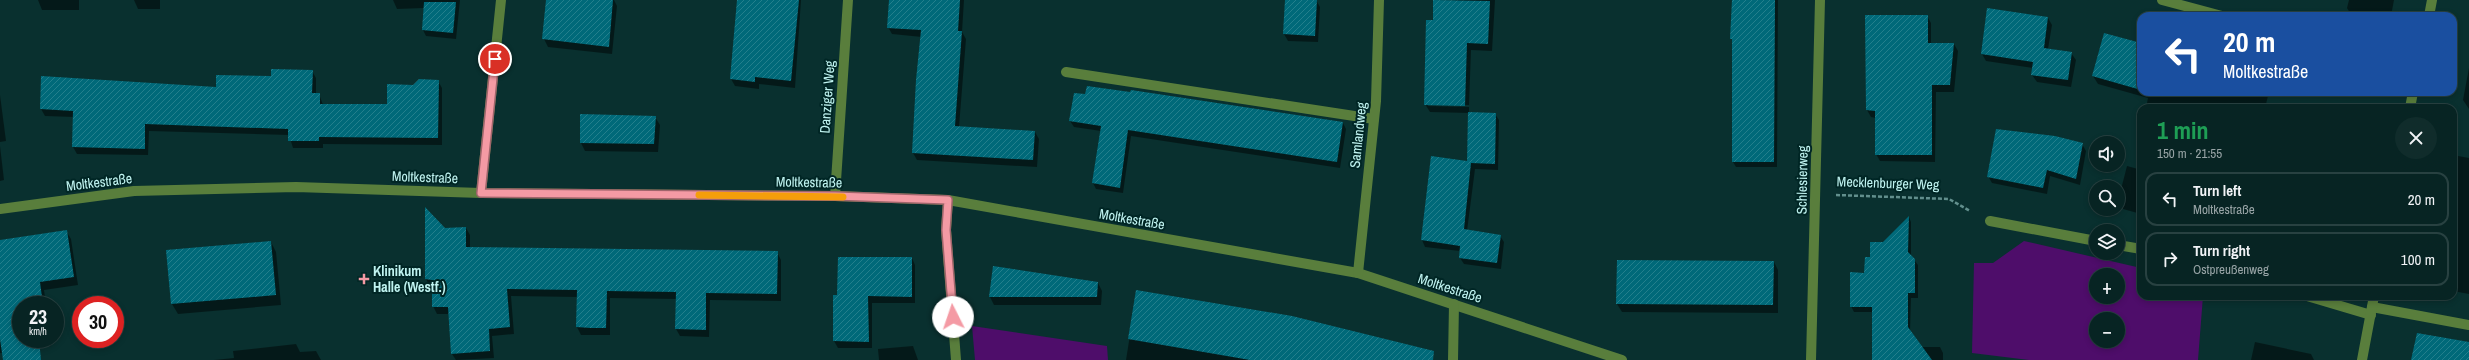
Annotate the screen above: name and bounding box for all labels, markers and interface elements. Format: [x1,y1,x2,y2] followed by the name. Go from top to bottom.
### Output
[2223,23,2275,61] text: 20 m
[2157,28,2209,80] icon: left
[478,42,512,76] pin
[484,48,506,70] icon: arrive
[815,59,839,134] street label: Danziger Weg
[2223,59,2308,84] text: Moltkestraße
[1346,100,1370,169] street label: Samlandweg
[2157,114,2208,146] text: 1 min
[2395,117,2437,159] button: close
[2089,136,2125,348] map controls
[2089,136,2125,172] button: sound
[1792,145,1812,215] street label: Schlesierweg
[2157,145,2222,162] text: 150 m · 21:55
[392,167,458,187] street label: Moltkestraße
[65,169,133,195] street label: Moltkestraße
[776,172,842,192] street label: Moltkestraße
[1836,172,1940,194] street label: Mecklenburger Weg
[2089,180,2125,216] button: search
[2193,180,2241,201] text: Turn left
[2159,188,2181,210] icon: left
[2408,189,2435,210] text: 20 m
[2193,201,2255,218] text: Moltkestraße
[1098,204,1166,234] street label: Moltkestraße
[2089,224,2125,260] button: layers
[2193,240,2250,261] text: Turn right
[2159,248,2181,270] icon: right
[2401,249,2435,270] text: 100 m
[2193,261,2269,278] text: Ostpreußenweg
[373,262,446,296] place label: Klinikum Halle (Westf.)
[2089,268,2125,304] button: +
[1416,269,1484,307] street label: Moltkestraße
[358,273,370,285] marker: Klinikum Halle (Westf.)
[72,296,124,348] speed limit sign: 30
[932,296,974,338] position arrow
[29,303,47,330] text: 23
[2089,312,2125,348] button: −
[29,325,47,338] text: km/h

